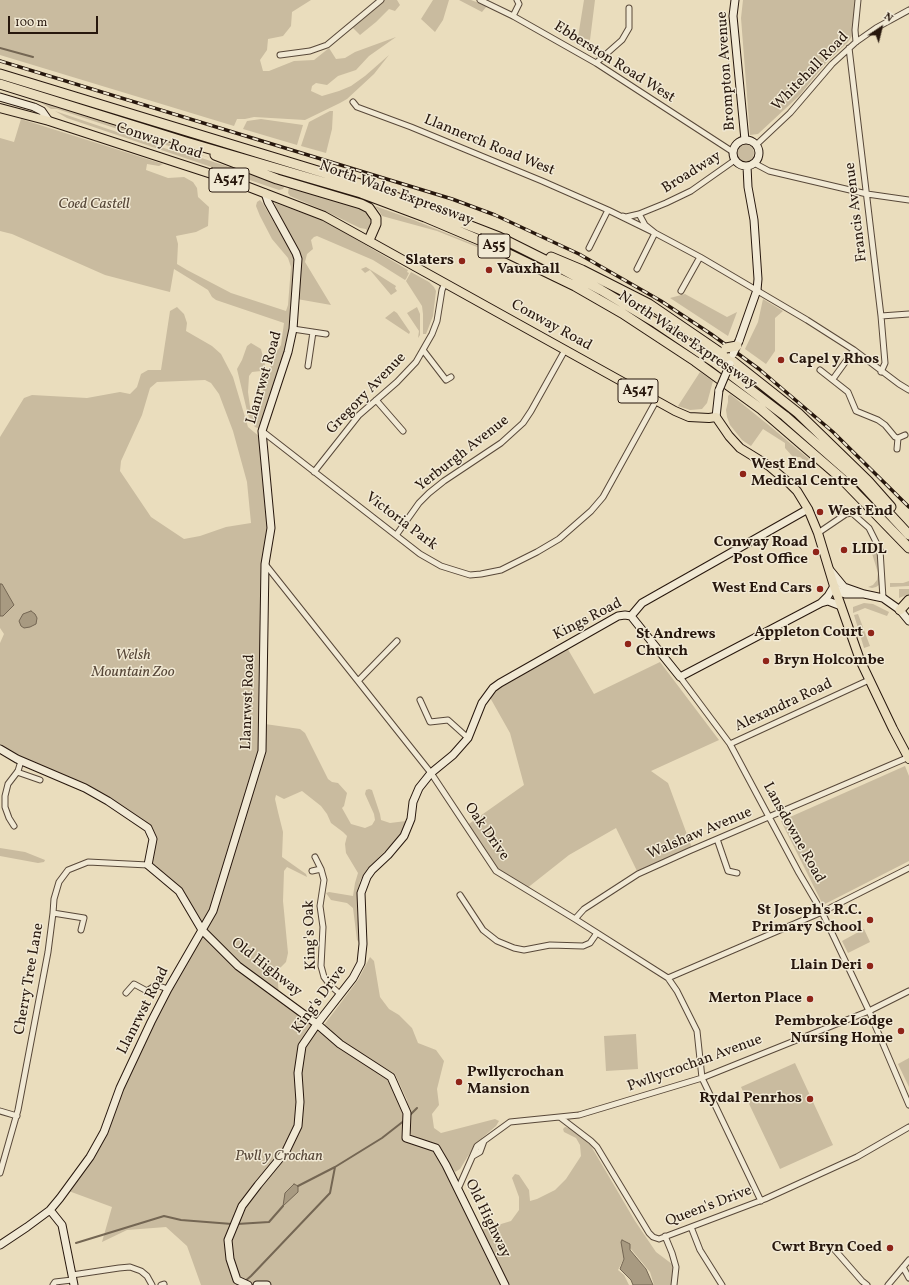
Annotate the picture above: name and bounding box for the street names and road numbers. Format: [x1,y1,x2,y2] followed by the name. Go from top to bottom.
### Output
[714,11,740,131] street label: Brompton Avenue
[550,18,678,108] street label: Ebberston Road West
[769,29,853,115] street label: Whitehall Road
[421,112,557,180] street label: Llannerch Road West
[114,120,204,164] street label: Conway Road
[659,148,725,198] street label: Broadway
[316,158,476,230] street label: North Wales Expressway
[842,161,872,263] street label: Francis Avenue
[209,168,249,192] road number: A547
[478,234,510,258] road number: A55
[614,288,760,394] street label: North Wales Expressway
[507,296,595,356] street label: Conway Road
[243,329,287,427] street label: Llanrwst Road
[324,349,410,439] street label: Gregory Avenue
[618,379,658,403] road number: A547
[413,412,513,496] street label: Yerburgh Avenue
[361,489,441,555] street label: Victoria Park
[551,595,625,645] street label: Kings Road
[238,654,260,750] street label: Llanrwst Road
[732,676,836,736] street label: Alexandra Road
[758,780,828,886] street label: Lansdowne Road
[460,800,512,864] street label: Oak Drive
[645,804,755,864] street label: Walshaw Avenue
[301,900,321,970] street label: King's Oak
[11,922,49,1036] street label: Cherry Tree Lane
[227,935,305,1001] street label: Old Highway
[289,962,351,1038] street label: King's Drive
[114,964,174,1058] street label: Llanrwst Road
[625,1031,765,1097] street label: Pwllycrochan Avenue
[460,1177,514,1261] street label: Old Highway
[663,1182,755,1232] street label: Queen's Drive

